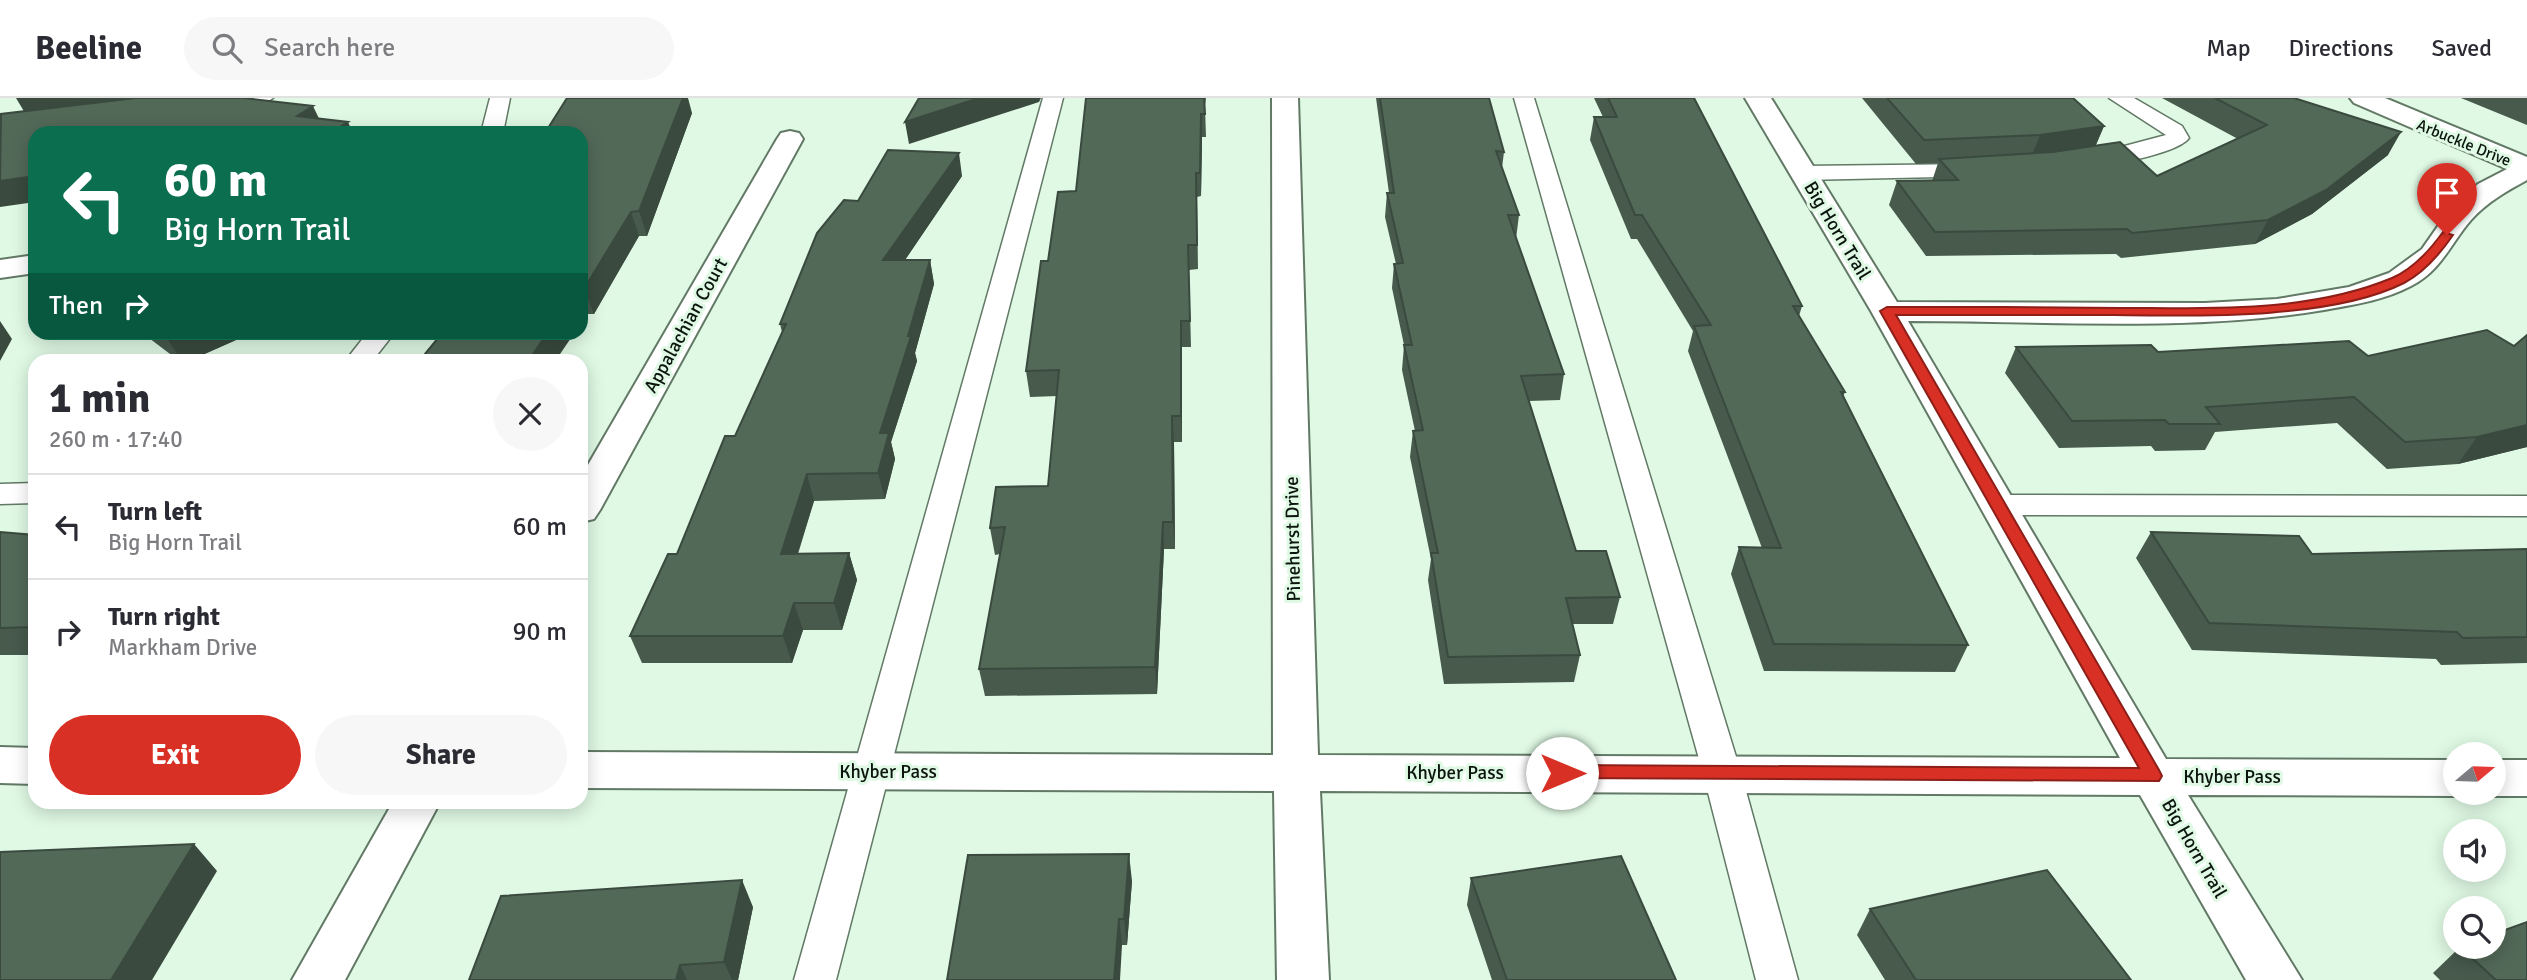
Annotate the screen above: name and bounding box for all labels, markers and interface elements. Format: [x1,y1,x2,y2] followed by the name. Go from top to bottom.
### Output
[184,17,674,80] search box
[35,28,142,69] text: Beeline
[208,29,246,67] icon: search
[264,32,395,64] text: Search here
[2206,33,2251,63] text: Map
[2289,33,2394,63] text: Directions
[2432,33,2492,63] text: Saved
[2414,115,2514,171] street label: Arbuckle Drive
[164,150,267,210] text: 60 m
[49,154,140,245] icon: left
[2417,163,2477,235] pin
[2428,174,2466,212] icon: arrive
[1798,177,1876,284] street label: Big Horn Trail
[164,210,351,249] text: Big Horn Trail
[639,253,733,397] street label: Appalachian Court
[117,287,155,325] icon: right
[49,290,103,322] text: Then
[49,373,150,424] text: 1 min
[493,377,567,451] button: close
[49,425,183,454] text: 260 m · 17:40
[1280,476,1306,602] street label: Pinehurst Drive
[108,496,202,528] text: Turn left
[49,508,87,546] icon: left
[512,511,567,543] text: 60 m
[108,528,242,557] text: Big Horn Trail
[108,601,220,633] text: Turn right
[49,613,87,651] icon: right
[512,616,567,648] text: 90 m
[108,633,257,662] text: Markham Drive
[49,715,301,795] button: Exit
[315,715,567,795] button: Share
[1525,736,1599,810] position arrow
[2443,742,2506,805] north arrow
[2443,742,2506,959] map controls
[839,760,937,784] street label: Khyber Pass
[1406,761,1504,785] street label: Khyber Pass
[2183,765,2281,789] street label: Khyber Pass
[2156,795,2232,902] street label: Big Horn Trail
[2443,819,2506,882] button: sound
[2443,896,2506,959] button: search

